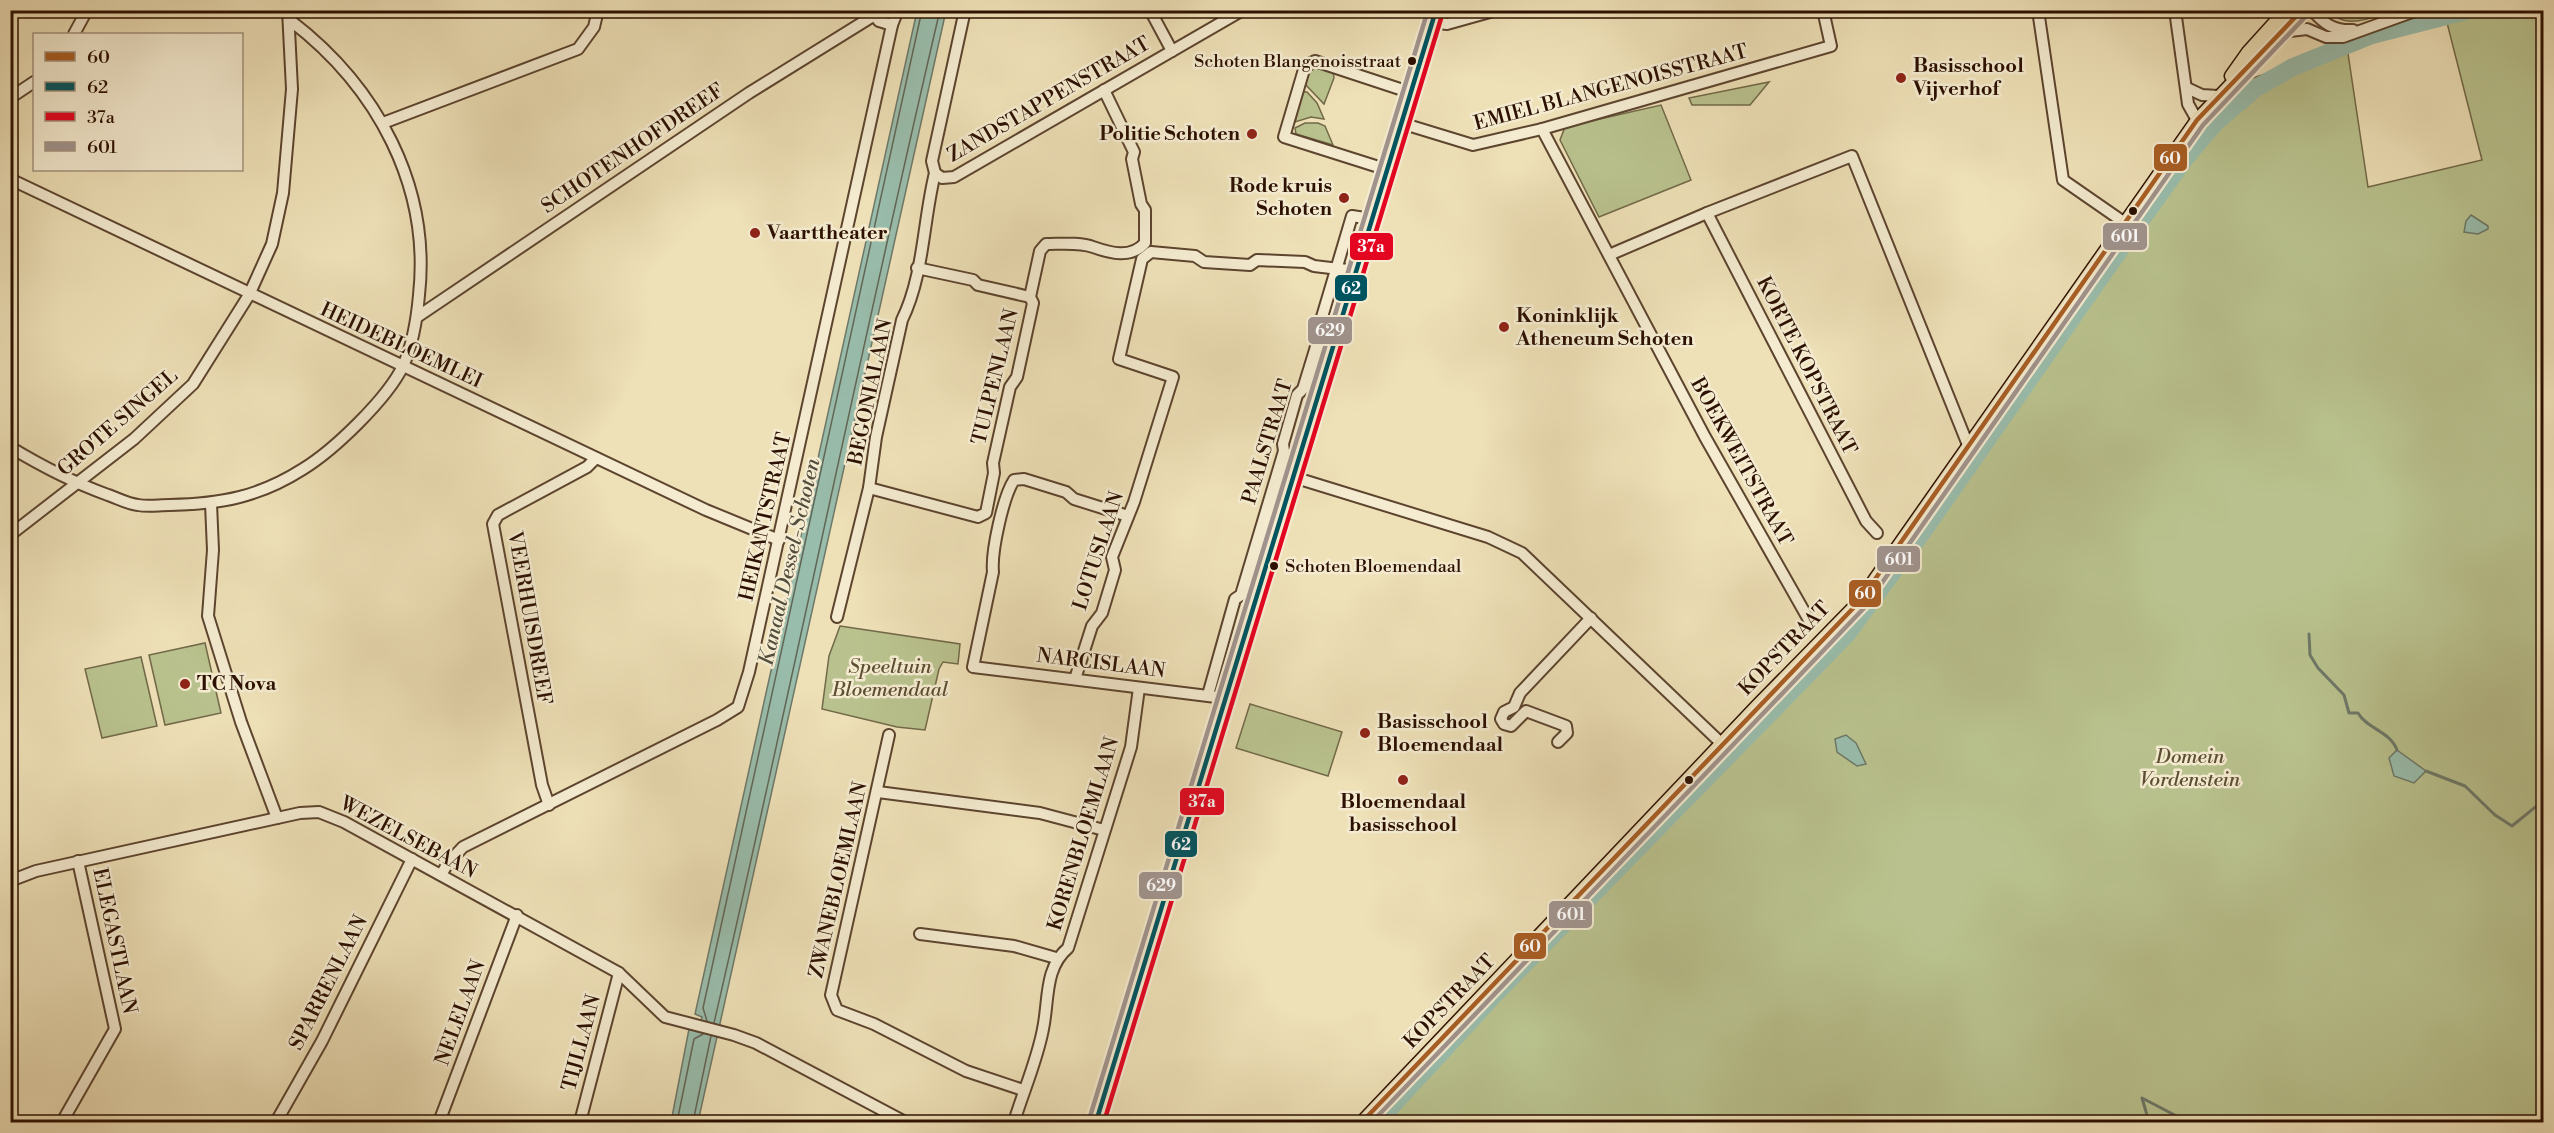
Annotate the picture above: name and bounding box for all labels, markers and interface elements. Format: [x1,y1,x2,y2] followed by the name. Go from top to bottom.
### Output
[943,32,1155,168] street label: ZANDSTAPPENSTRAAT
[33,33,243,171] legend
[1471,39,1751,137] street label: EMIEL BLANGENOISSTRAAT
[87,46,110,69] text: 60
[1194,50,1402,73] place label: Schoten Blangenoisstraat
[1912,54,2024,102] place label: Basisschool Vijverhof
[1406,55,1418,67] marker: Schoten Blangenoisstraat
[1894,71,1908,85] marker: Basisschool Vijverhof
[87,76,108,99] text: 62
[537,79,729,219] street label: SCHOTENHOFDREEF
[87,106,116,129] text: 37a
[1099,122,1241,147] place label: Politie Schoten
[1245,127,1259,141] marker: Politie Schoten
[87,136,117,159] text: 601
[2153,143,2188,172] line badge: 60
[2159,149,2181,169] text: 60
[1229,174,1333,222] place label: Rode kruis Schoten
[1337,191,1351,205] marker: Rode kruis Schoten
[2127,205,2139,217] unlabelled marker
[766,221,888,246] place label: Vaarttheater
[2102,222,2148,251] line badge: 601
[748,226,762,240] marker: Vaarttheater
[2111,227,2140,247] text: 601
[1349,232,1394,261] line badge: 37a
[1357,237,1385,257] text: 37a
[1750,273,1862,459] street label: KORTE KOPSTRAAT
[1334,274,1368,302] line badge: 62
[1341,279,1361,299] text: 62
[316,298,486,395] street label: HEIDEBLOEMLEI
[1515,304,1694,352] place label: Koninklijk Atheneum Schoten
[967,306,1025,448] street label: TULPENLAAN
[1307,316,1353,345] line badge: 629
[843,317,899,468] street label: BEGONIALAAN
[1497,320,1511,334] marker: Koninklijk Atheneum Schoten
[1315,321,1345,341] text: 629
[53,364,183,482] street label: GROTE SINGEL
[1684,373,1798,551] street label: BOEKWEITSTRAAT
[1237,377,1299,507] street label: PAALSTRAAT
[734,430,798,604] street label: HEIKANTSTRAAT
[753,455,827,668] water label: Kanaal Dessel-Schoten
[1068,488,1130,614] street label: LOTUSLAAN
[501,528,557,707] street label: VEERHUISDREEF
[1876,545,1921,573] line badge: 601
[1885,550,1914,570] text: 601
[1285,555,1462,578] place label: Schoten Bloemendaal
[1268,560,1280,572] marker: Schoten Bloemendaal
[1848,579,1882,608] line badge: 60
[1854,584,1876,604] text: 60
[1734,597,1836,701] street label: KOPSTRAAT
[1035,644,1167,684] street label: NARCISLAAN
[831,655,949,703] park label: Speeltuin Bloemendaal
[197,672,277,697] place label: TC Nova
[178,677,192,691] marker: TC Nova
[1377,710,1504,758] place label: Basisschool Bloemendaal
[1358,726,1372,740] marker: Basisschool Bloemendaal
[1043,734,1125,934] street label: KORENBLOEMLAAN
[2140,745,2241,793] park label: Domein Vordenstein
[1396,773,1410,787] marker: Bloemendaal basisschool
[1683,774,1695,786] unlabelled marker
[804,779,874,980] street label: ZWANEBLOEMLAAN
[1179,787,1225,816] line badge: 37a
[1340,790,1467,838] place label: Bloemendaal basisschool
[334,791,481,885] street label: WEZELSEBAAN
[1188,792,1216,812] text: 37a
[1164,830,1198,858] line badge: 62
[1171,835,1191,855] text: 62
[86,866,142,1016] street label: ELEGASTLAAN
[1138,871,1183,900] line badge: 629
[1146,876,1176,896] text: 629
[1548,900,1593,929] line badge: 601
[1557,905,1586,925] text: 601
[284,911,374,1055] street label: SPARRENLAAN
[1513,932,1547,960] line badge: 60
[1519,937,1541,957] text: 60
[1399,950,1501,1054] street label: KOPSTRAAT
[430,957,492,1069] street label: NELELAAN
[557,992,607,1094] street label: TIJLLAAN

